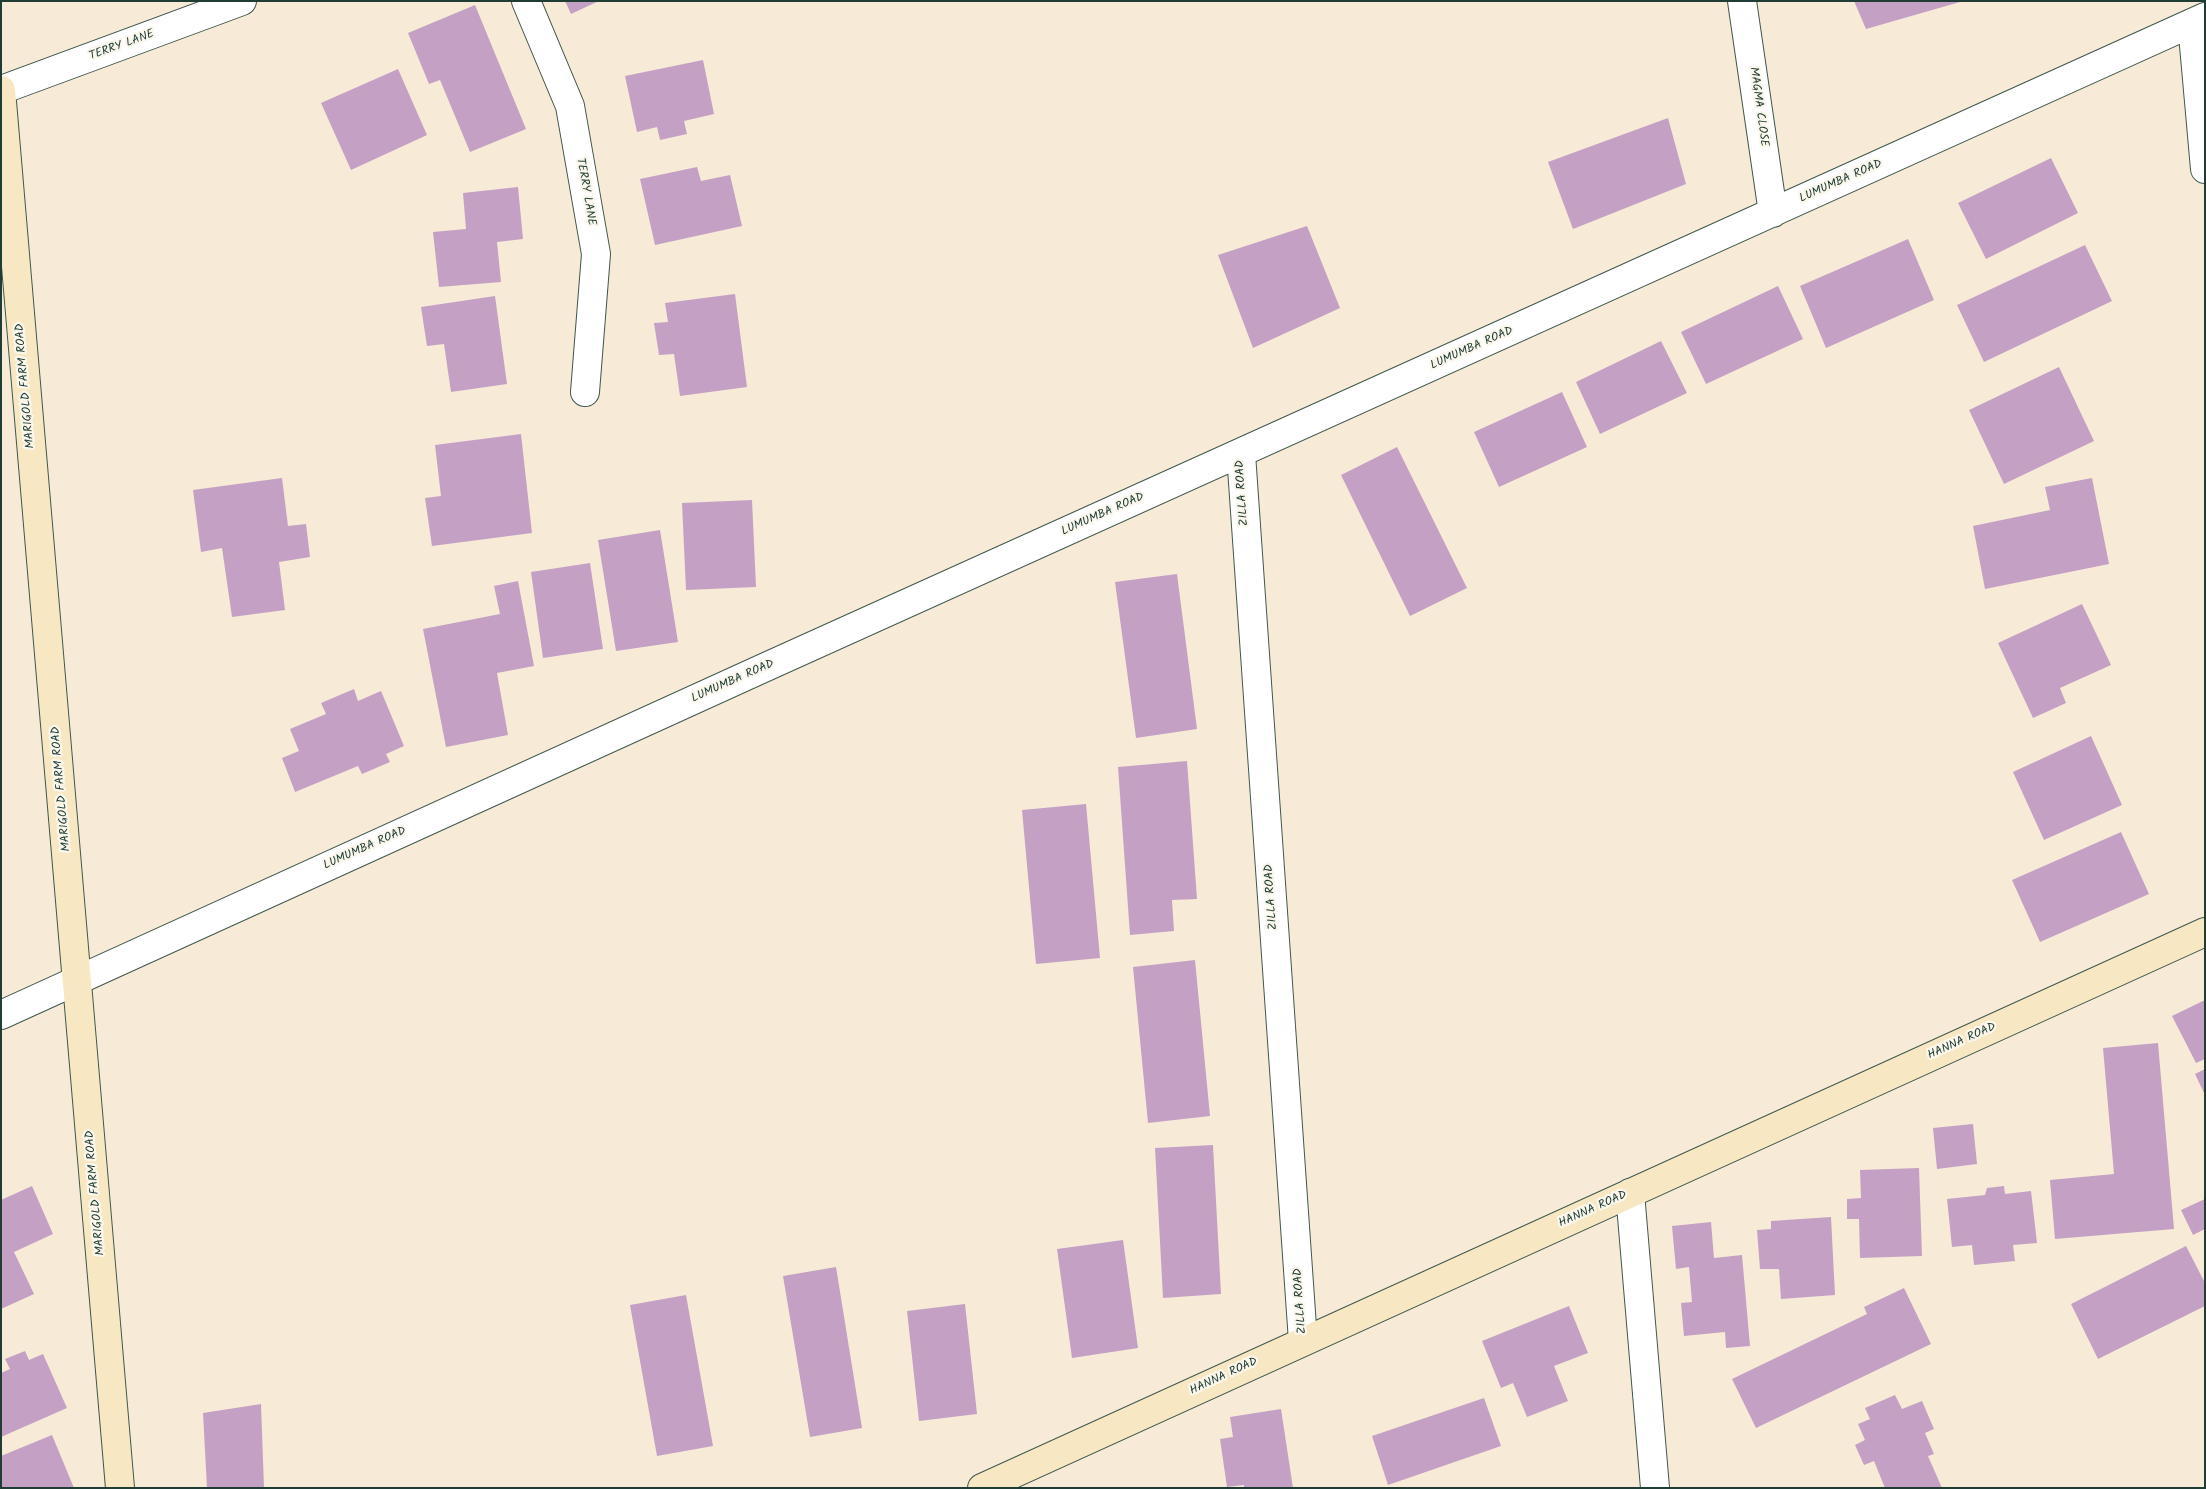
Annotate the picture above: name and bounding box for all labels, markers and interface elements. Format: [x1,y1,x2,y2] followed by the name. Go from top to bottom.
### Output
[88,28,156,64] street label: TERRY LANE
[1745,66,1771,148] street label: MAGMA CLOSE
[572,157,598,227] street label: TERRY LANE
[1797,157,1885,207] street label: LUMUMBA ROAD
[13,323,39,449] street label: MARIGOLD FARM ROAD
[1428,324,1516,374] street label: LUMUMBA ROAD
[1234,460,1252,526] street label: ZILLA ROAD
[1059,490,1147,540] street label: LUMUMBA ROAD
[689,657,777,707] street label: LUMUMBA ROAD
[49,726,75,852] street label: MARIGOLD FARM ROAD
[321,824,409,874] street label: LUMUMBA ROAD
[1263,864,1281,930] street label: ZILLA ROAD
[1926,1021,1998,1063] street label: HANNA ROAD
[83,1130,109,1256] street label: MARIGOLD FARM ROAD
[1557,1189,1629,1231] street label: HANNA ROAD
[1292,1268,1310,1334] street label: ZILLA ROAD
[1188,1355,1260,1399] street label: HANNA ROAD

